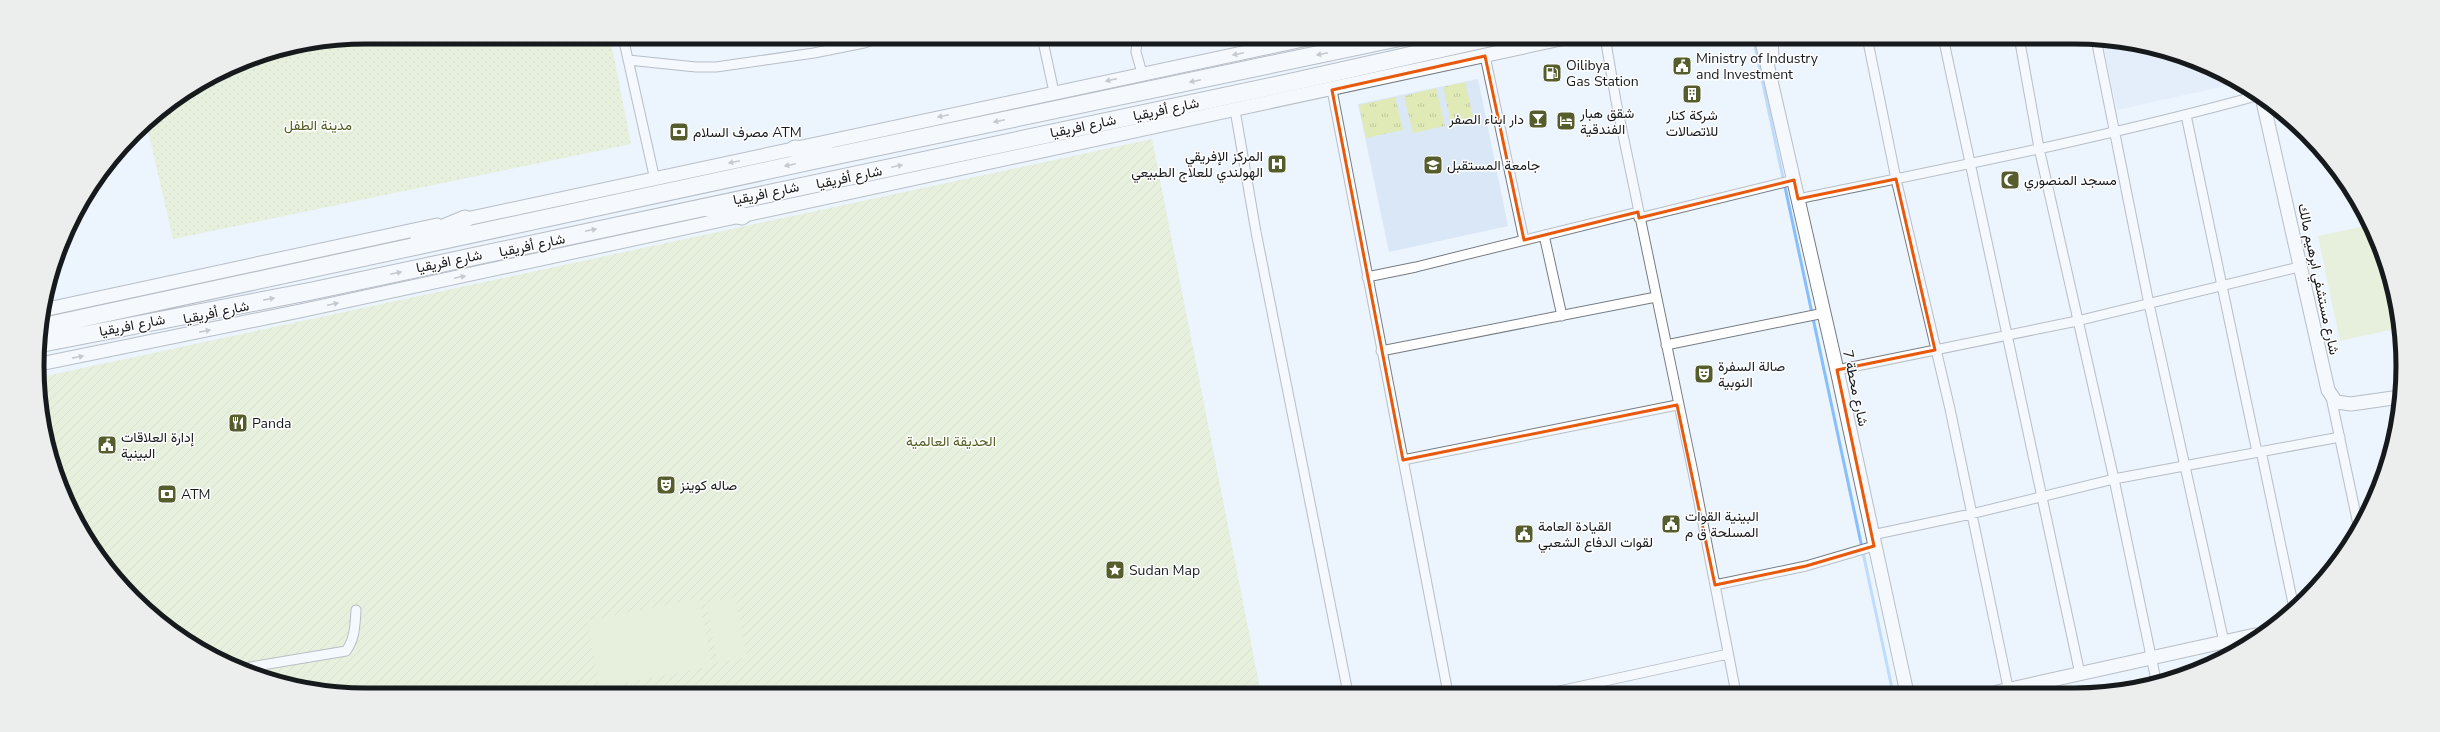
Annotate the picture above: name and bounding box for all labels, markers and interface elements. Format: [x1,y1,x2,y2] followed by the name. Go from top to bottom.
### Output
[1696,49,1819,84] place label: Ministry of Industry and Investment
[1232,51,1244,57] one-way arrow
[1316,52,1329,58] one-way arrow
[1671,55,1693,77] public building icon: Ministry of Industry and Investment
[1566,56,1639,91] place label: Oilibya Gas Station
[1541,62,1563,84] fuel station icon: Oilibya Gas Station
[1105,77,1117,83] one-way arrow
[1189,79,1201,85] one-way arrow
[1681,83,1703,105] building icon: شركة كنار للاتصالات
[1131,93,1201,127] street label: شارع أفريقيا
[1579,104,1634,139] place label: شقق هبار الفندقية
[1665,106,1718,141] place label: شركة كنار للاتصالات
[1527,108,1549,130] bar icon: دار ابناء الصفر
[1048,110,1118,144] street label: شارع افريقيا
[1448,110,1524,129] place label: دار ابناء الصفر
[1555,110,1577,132] hotel icon: شقق هبار الفندقية
[937,114,949,120] one-way arrow
[284,116,352,135] park label: مدينة الطفل
[993,119,1006,125] one-way arrow
[668,121,690,143] bank icon: مصرف السلام ATM
[693,123,802,142] place label: مصرف السلام ATM
[1131,147,1263,184] place label: المركز الإفريقي الهولندي للعلاج الطبيعي
[1266,153,1288,175] hospital icon: المركز الإفريقي الهولندي للعلاج الطبيعي
[1422,154,1444,176] school or university icon: جامعة المستقبل
[1447,156,1540,175] place label: جامعة المستقبل
[728,160,740,166] one-way arrow
[814,161,884,195] street label: شارع أفريقيا
[890,162,903,168] one-way arrow
[784,163,796,169] one-way arrow
[1999,169,2021,191] mosque icon: مسجد المنصوري
[2024,171,2117,192] place label: مسجد المنصوري
[731,177,801,211] street label: شارع افريقيا
[2291,202,2344,357] street label: شارع مستشفي ابرهيم مالك
[585,227,597,233] one-way arrow
[497,229,567,263] street label: شارع أفريقيا
[414,245,484,279] street label: شارع افريقيا
[390,269,402,275] one-way arrow
[453,273,466,279] one-way arrow
[181,296,251,330] street label: شارع أفريقيا
[262,296,275,302] one-way arrow
[326,300,339,306] one-way arrow
[97,310,167,342] street label: شارع افريقيا
[199,328,212,334] one-way arrow
[1837,348,1873,428] street label: شارع محطة 7
[72,353,84,359] one-way arrow
[1718,357,1785,392] place label: صالة السفرة النوبية
[1693,363,1715,385] theatre icon: صالة السفرة النوبية
[227,412,249,434] restaurant icon: Panda
[252,414,291,433] place label: Panda
[121,428,194,463] place label: إدارة العلاقات البينية
[906,432,996,451] park label: الحديقة العالمية
[96,434,118,456] public building icon: إدارة العلاقات البينية
[655,474,677,496] theatre icon: صاله كوينز
[679,476,737,495] place label: صاله كوينز
[156,483,178,505] bank icon: ATM
[181,485,211,504] place label: ATM
[1685,507,1759,542] place label: البينية القوات المسلحة ق م
[1660,513,1682,535] public building icon: البينية القوات المسلحة ق م
[1538,517,1653,554] place label: القيادة العامة لقوات الدفاع الشعبي
[1513,523,1535,545] public building icon: القيادة العامة لقوات الدفاع الشعبي
[1104,559,1126,581] place icon: Sudan Map
[1129,561,1200,580] place label: Sudan Map

